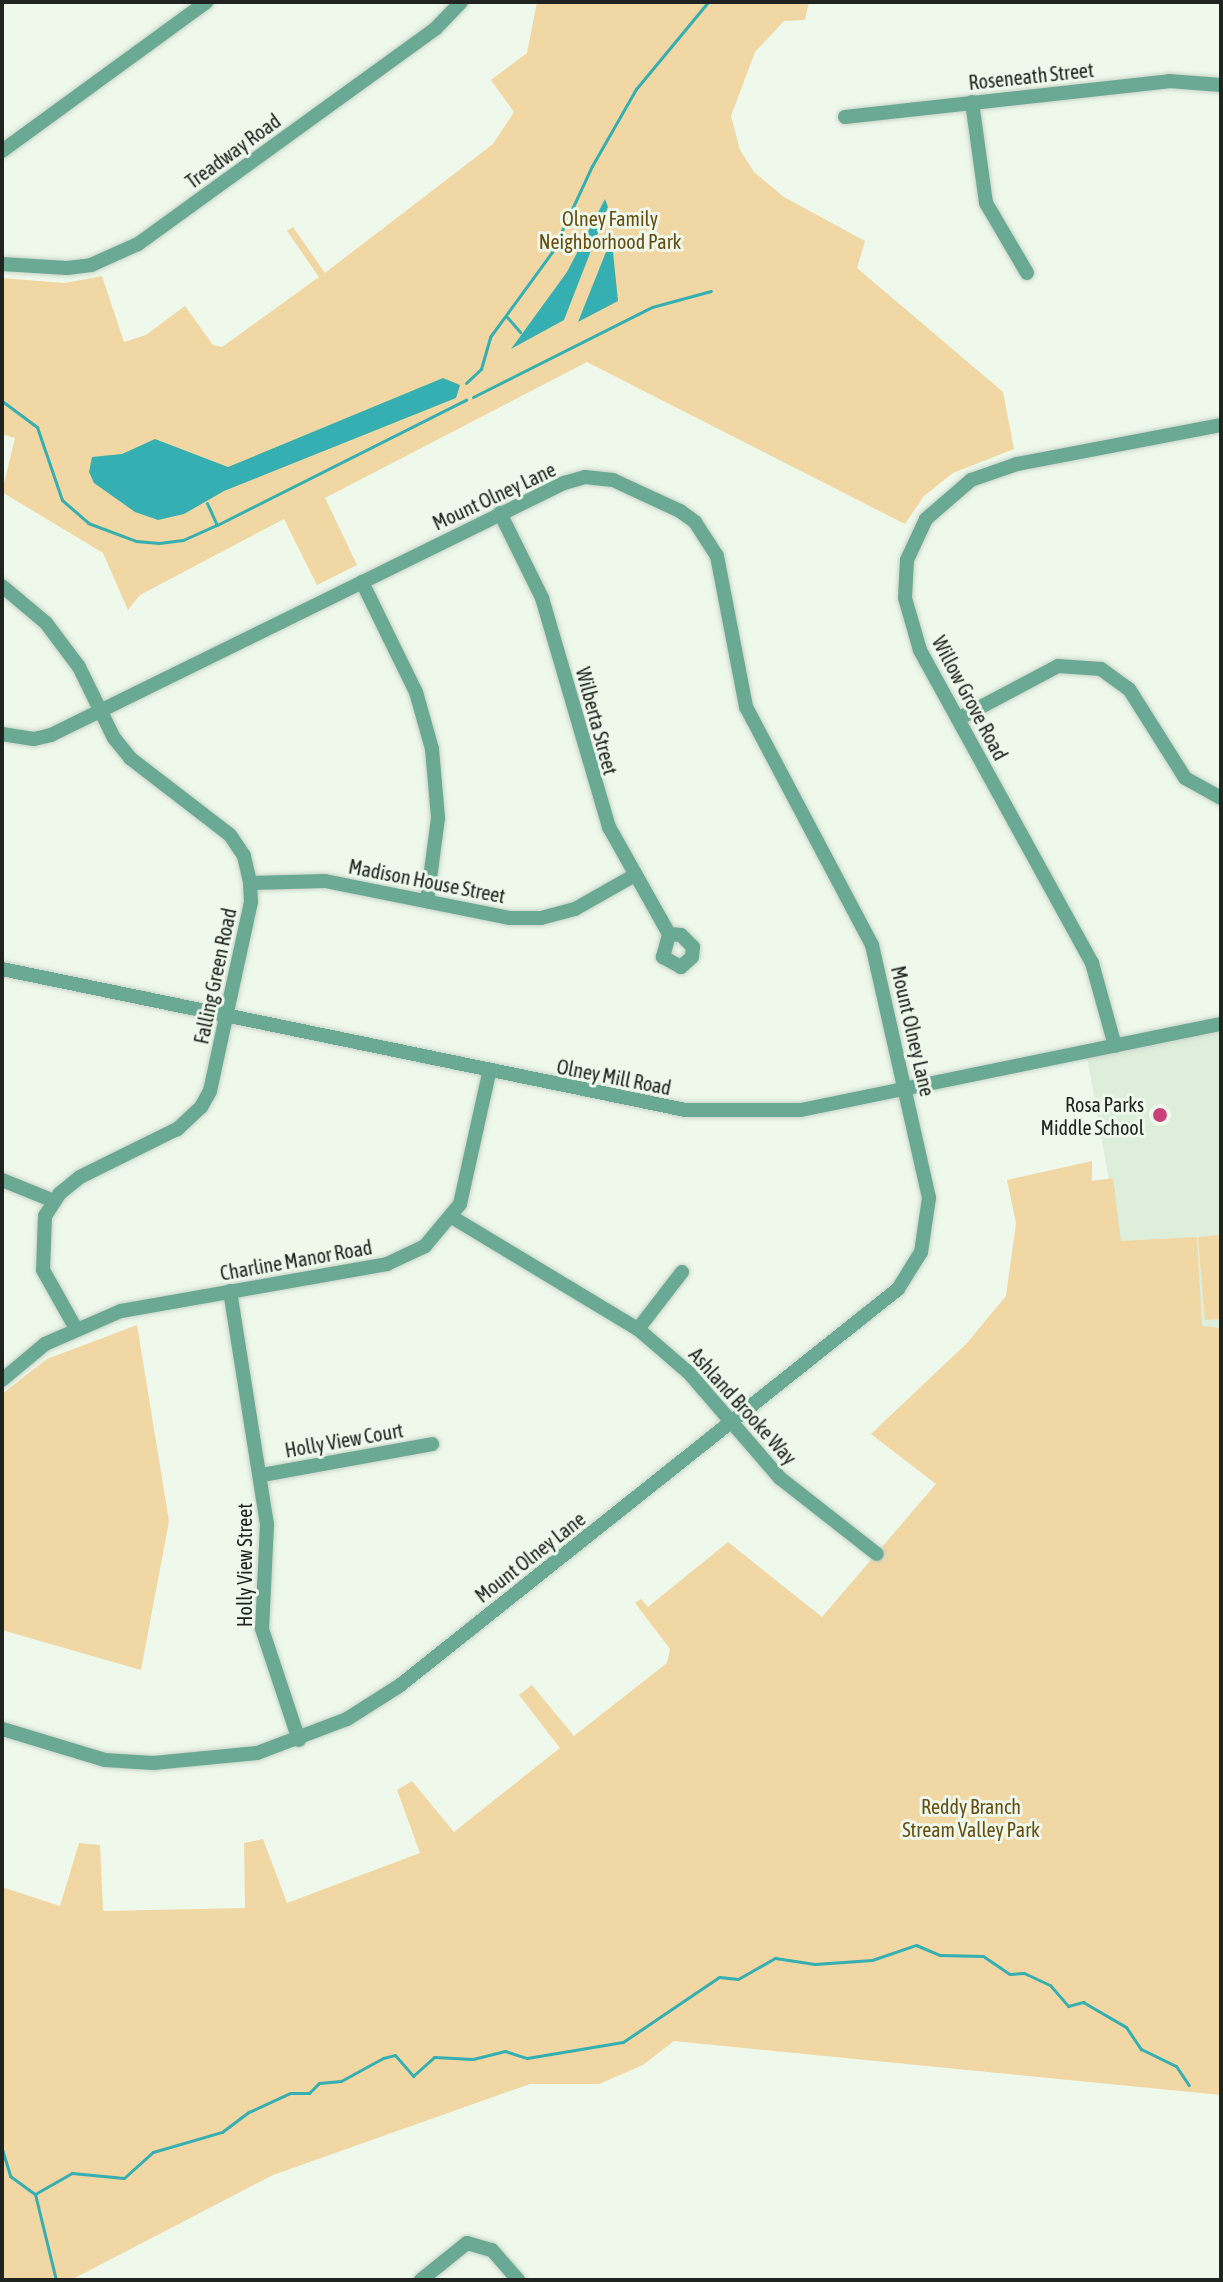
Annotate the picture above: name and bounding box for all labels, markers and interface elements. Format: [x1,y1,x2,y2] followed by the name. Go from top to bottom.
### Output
[967,57,1095,95] street label: Roseneath Street
[181,109,285,193] street label: Treadway Road
[539,206,681,253] park label: Olney Family Neighborhood Park
[429,457,559,535] street label: Mount Olney Lane
[927,632,1013,764] street label: Willow Grove Road
[571,665,623,777] street label: Wilberta Street
[347,854,507,908] street label: Madison House Street
[189,906,241,1046] street label: Falling Green Road
[886,963,940,1099] street label: Mount Olney Lane
[555,1054,673,1100] street label: Olney Mill Road
[1041,1092,1144,1139] place label: Rosa Parks Middle School
[1151,1106,1169,1124] marker: Rosa Parks Middle School
[218,1235,374,1285] street label: Charline Manor Road
[684,1343,802,1469] street label: Ashland Brooke Way
[283,1418,405,1462] street label: Holly View Court
[232,1503,256,1627] street label: Holly View Street
[470,1507,590,1607] street label: Mount Olney Lane
[902,1795,1040,1842] park label: Reddy Branch Stream Valley Park

